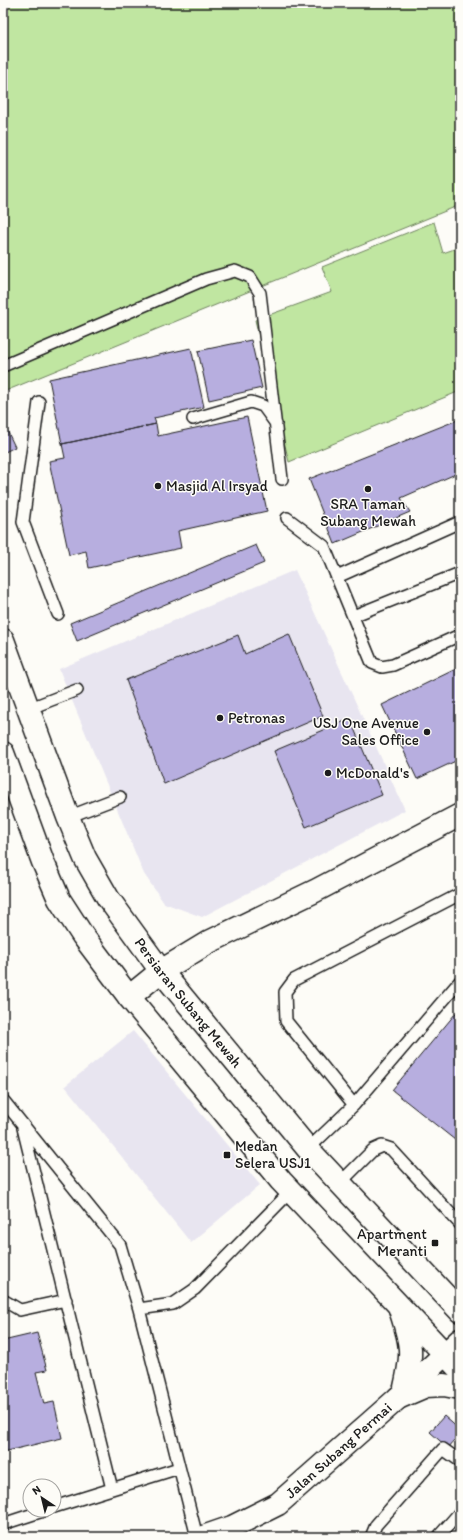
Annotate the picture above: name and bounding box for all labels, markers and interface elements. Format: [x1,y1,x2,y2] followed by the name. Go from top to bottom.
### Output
[166,477,268,495] place label: Masjid Al Irsyad
[153,481,163,491] marker: Masjid Al Irsyad
[363,484,373,494] marker: SRA Taman Subang Mewah
[320,495,416,530] place label: SRA Taman Subang Mewah
[228,709,285,727] place label: Petronas
[215,713,225,723] marker: Petronas
[313,714,419,749] place label: USJ One Avenue Sales Office
[422,727,432,737] marker: USJ One Avenue Sales Office
[336,764,410,782] place label: McDonald's
[323,768,333,778] marker: McDonald's
[131,934,246,1071] street label: Persiaran Subang Mewah
[235,1137,311,1172] place label: Medan Selera USJ1
[222,1150,232,1160] marker: Medan Selera USJ1
[357,1225,427,1260] place label: Apartment Meranti
[430,1238,440,1248] marker: Apartment Meranti
[282,1399,395,1502] street label: Jalan Subang Permai
[22,1478,62,1518] north arrow
[30,1483,43,1498] text: N

